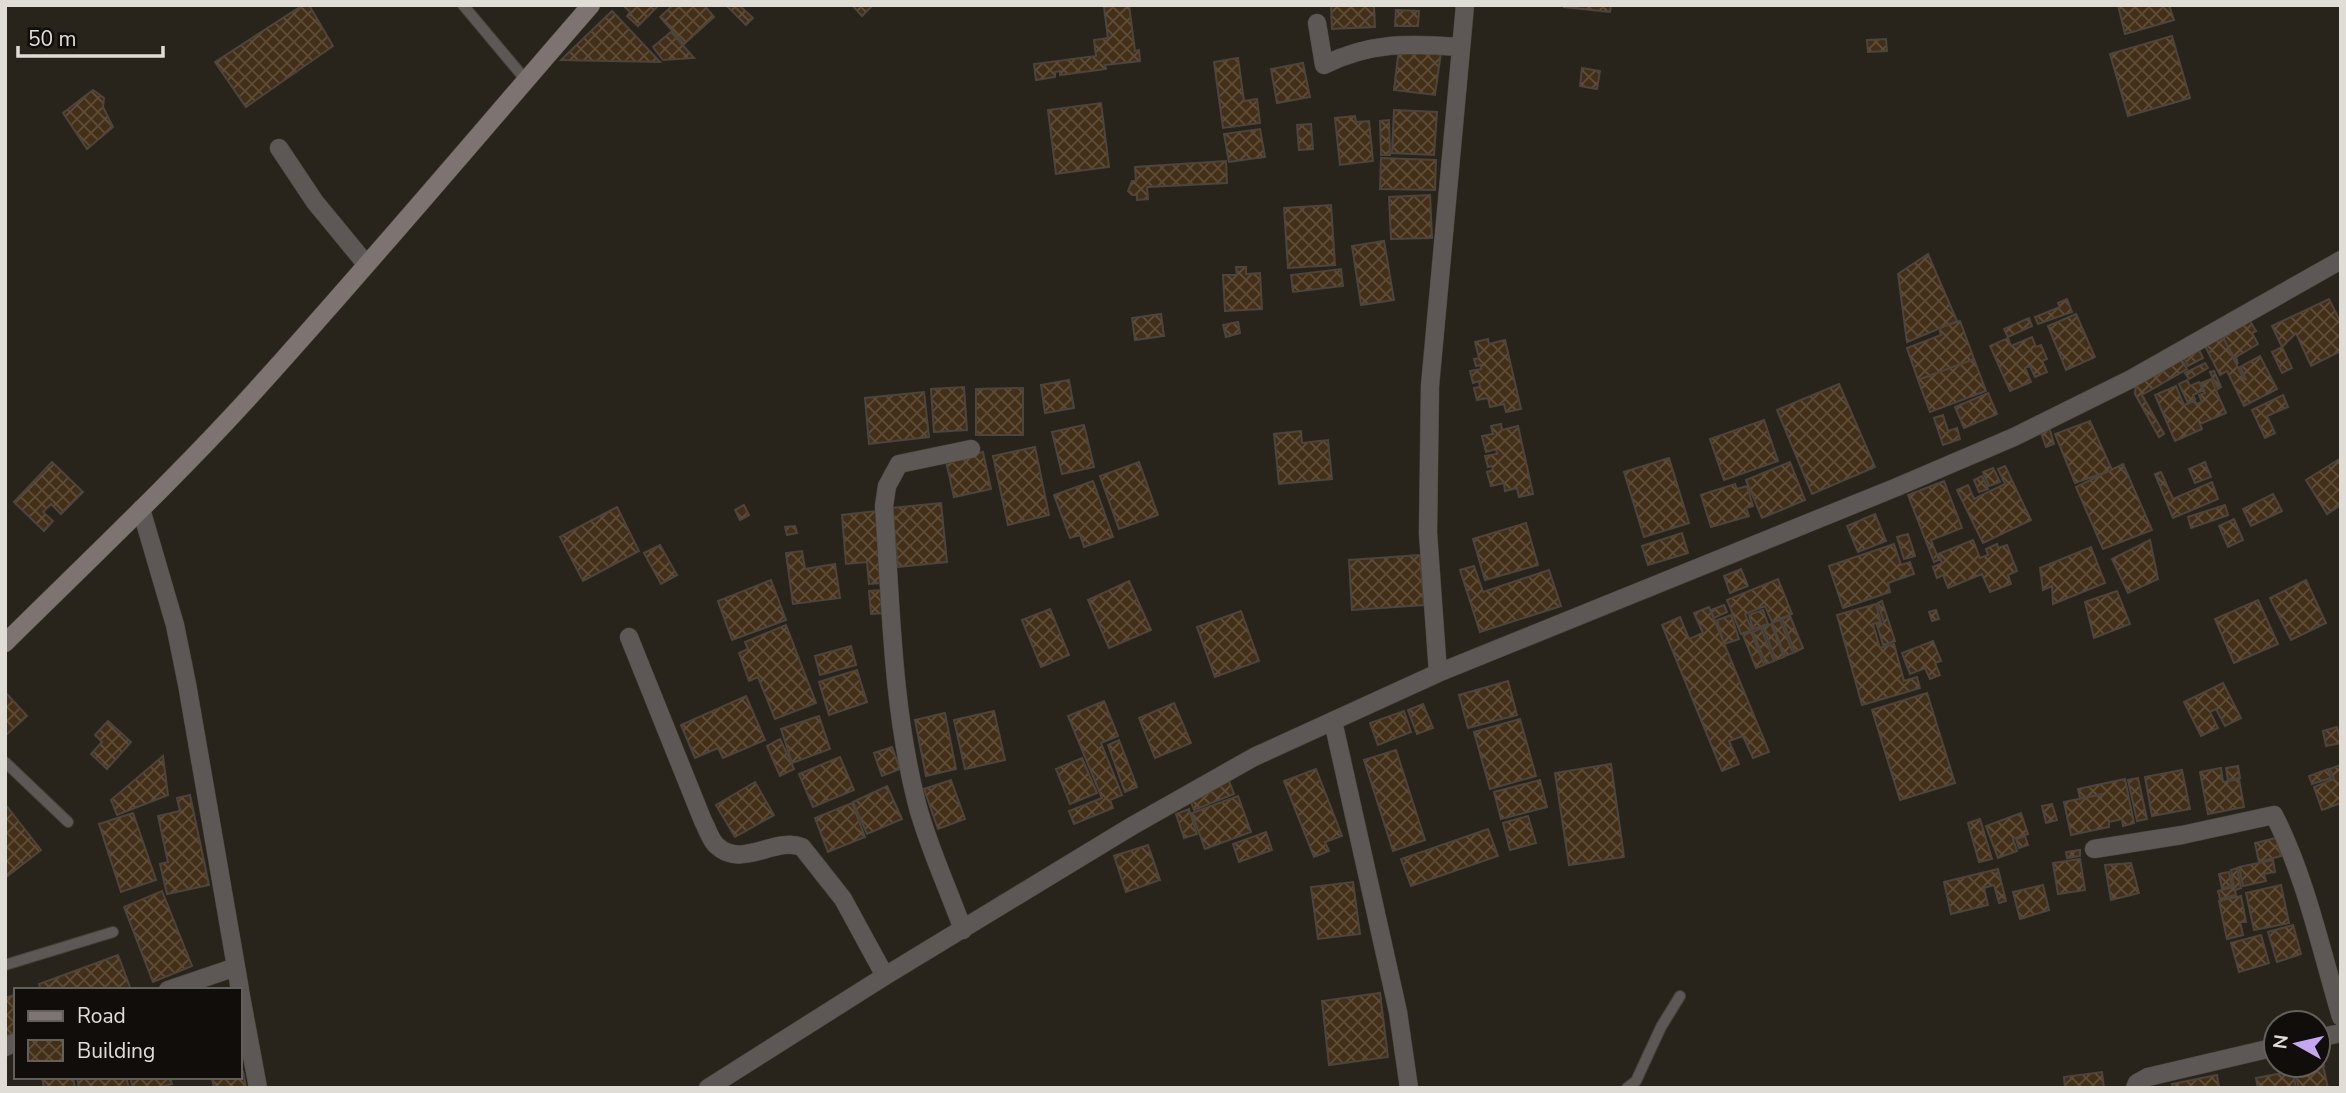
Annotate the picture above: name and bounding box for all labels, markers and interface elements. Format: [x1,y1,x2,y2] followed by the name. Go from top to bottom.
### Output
[18,14,163,58] scale bar
[28,25,77,53] text: 50 m
[14,988,242,1079] legend
[77,1002,126,1030] text: Road
[2262,1009,2332,1079] north arrow
[2267,1033,2295,1051] text: N
[77,1037,155,1065] text: Building

